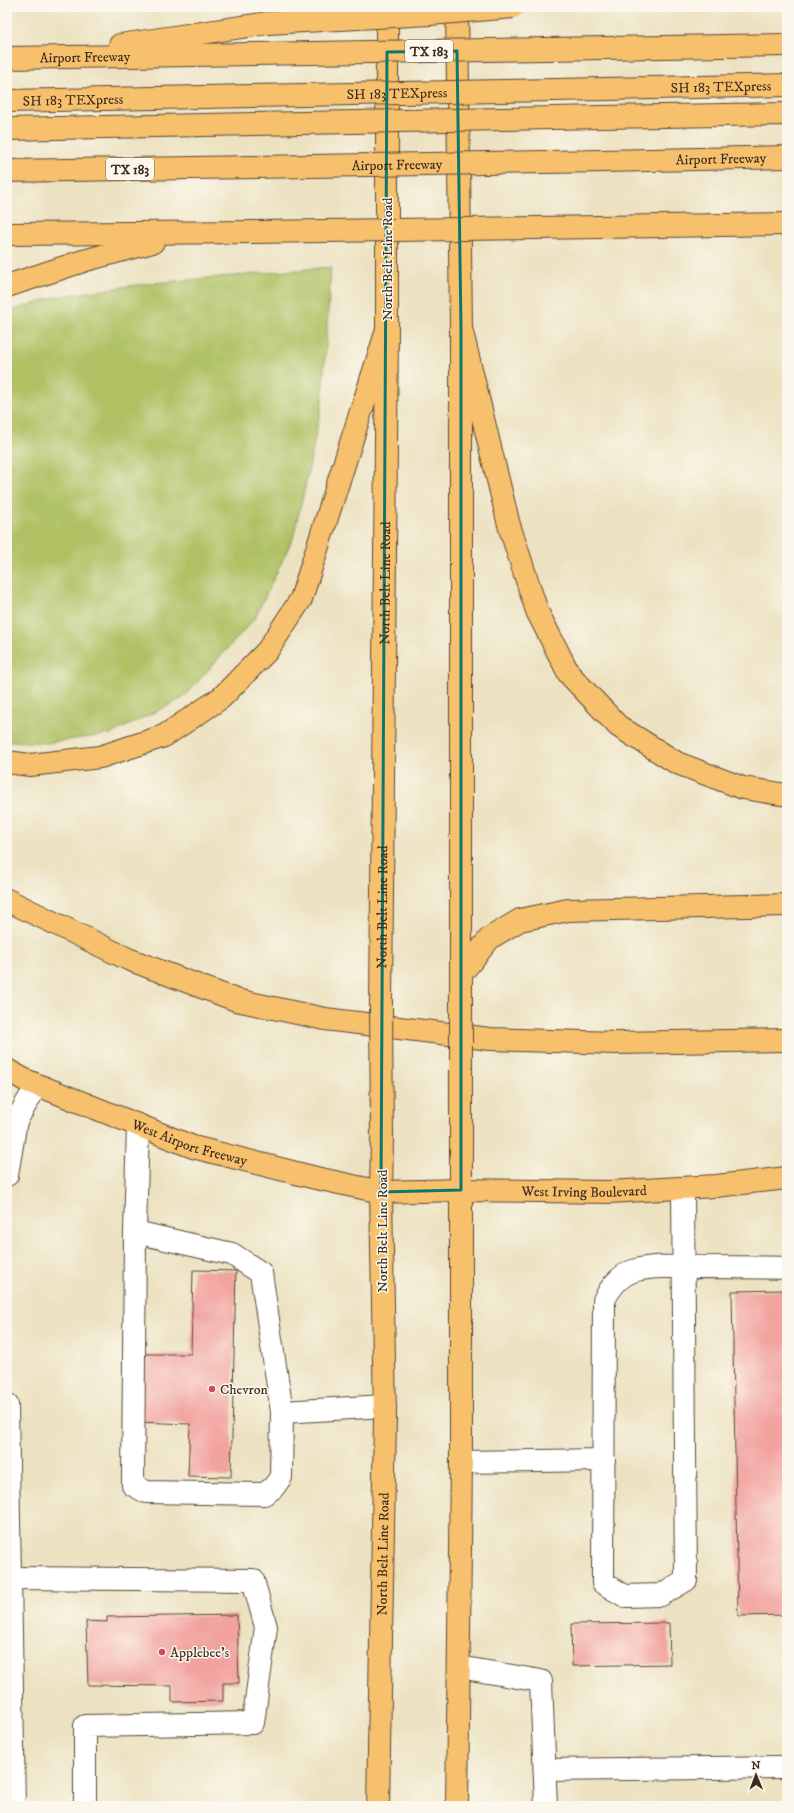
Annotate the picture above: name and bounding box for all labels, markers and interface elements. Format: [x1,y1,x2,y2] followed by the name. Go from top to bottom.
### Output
[405,40,453,62] road number: TX 183
[40,48,131,67] street label: Airport Freeway
[671,77,772,98] street label: SH 183 TEXpress
[347,84,448,104] street label: SH 183 TEXpress
[23,91,124,111] street label: SH 183 TEXpress
[676,149,767,169] street label: Airport Freeway
[352,156,443,175] street label: Airport Freeway
[106,158,154,180] road number: TX 183
[379,197,397,321] street label: North Belt Line Road
[376,521,395,645] street label: North Belt Line Road
[373,845,392,969] street label: North Belt Line Road
[128,1115,249,1170] street label: West Airport Freeway
[374,1169,392,1293] street label: North Belt Line Road
[521,1182,647,1202] street label: West Irving Boulevard
[220,1381,269,1399] place label: Chevron
[207,1384,217,1394] marker: Chevron
[373,1492,394,1616] street label: North Belt Line Road
[170,1644,229,1662] place label: Applebee's
[157,1647,167,1657] marker: Applebee's
[736,1755,776,1795] north arrow
[751,1759,760,1773] text: N

